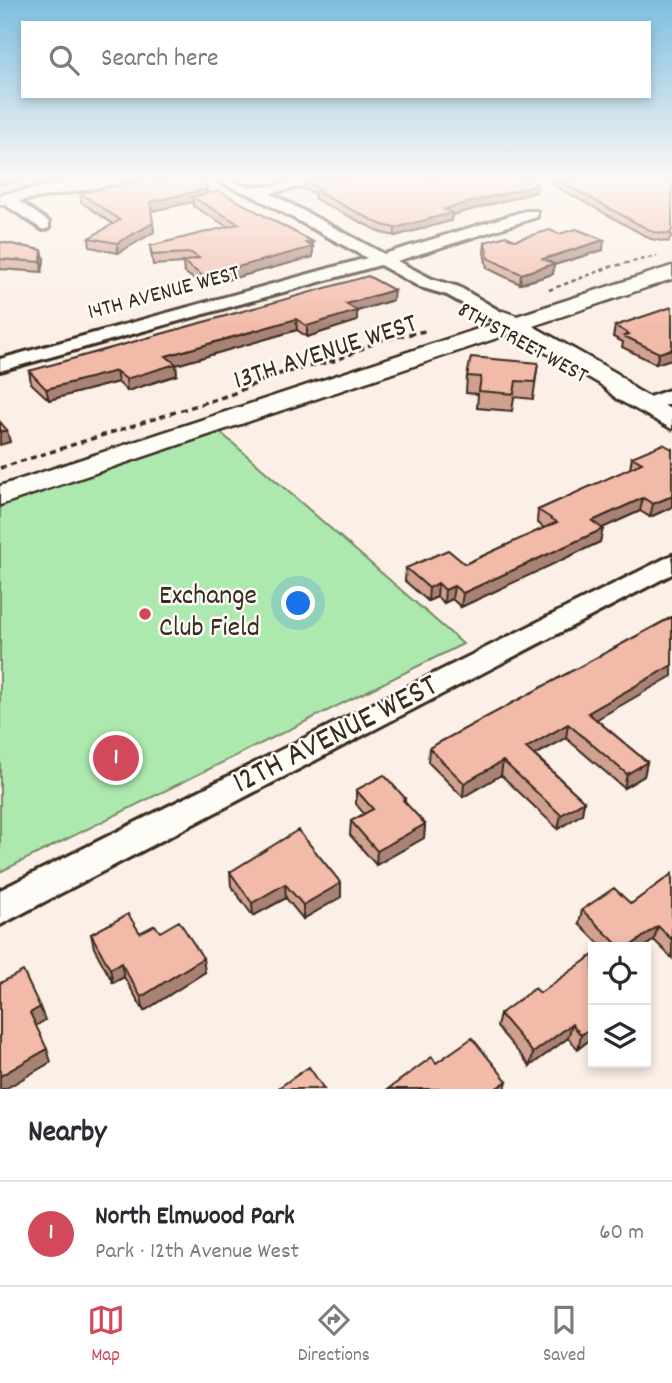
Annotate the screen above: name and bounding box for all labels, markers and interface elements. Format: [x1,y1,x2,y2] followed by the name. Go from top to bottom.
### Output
[21,21,651,98] search box
[45,41,83,79] icon: search
[101,41,219,78] text: Search here
[84,258,244,330] street label: 14TH AVENUE WEST
[451,295,593,393] street label: 8TH STREET WEST
[229,306,423,402] street label: 13TH AVENUE WEST
[159,578,260,650] place label: Exchange Club Field
[281,586,315,620] your location
[137,606,153,622] marker: Exchange Club Field
[225,664,447,808] street label: 12TH AVENUE WEST
[93,732,139,784] pin: 1
[588,942,651,1068] map controls
[588,942,651,1005] button: locate
[588,1005,651,1068] button: layers
[28,1113,106,1156] text: Nearby
[95,1199,295,1236] text: North Elmwood Park
[48,1217,54,1250] text: 1
[599,1217,644,1250] text: 60 m
[95,1236,299,1269] text: Park · 12th Avenue West
[87,1301,125,1370] tab: Map
[298,1301,370,1370] tab: Directions
[543,1301,585,1370] tab: Saved

